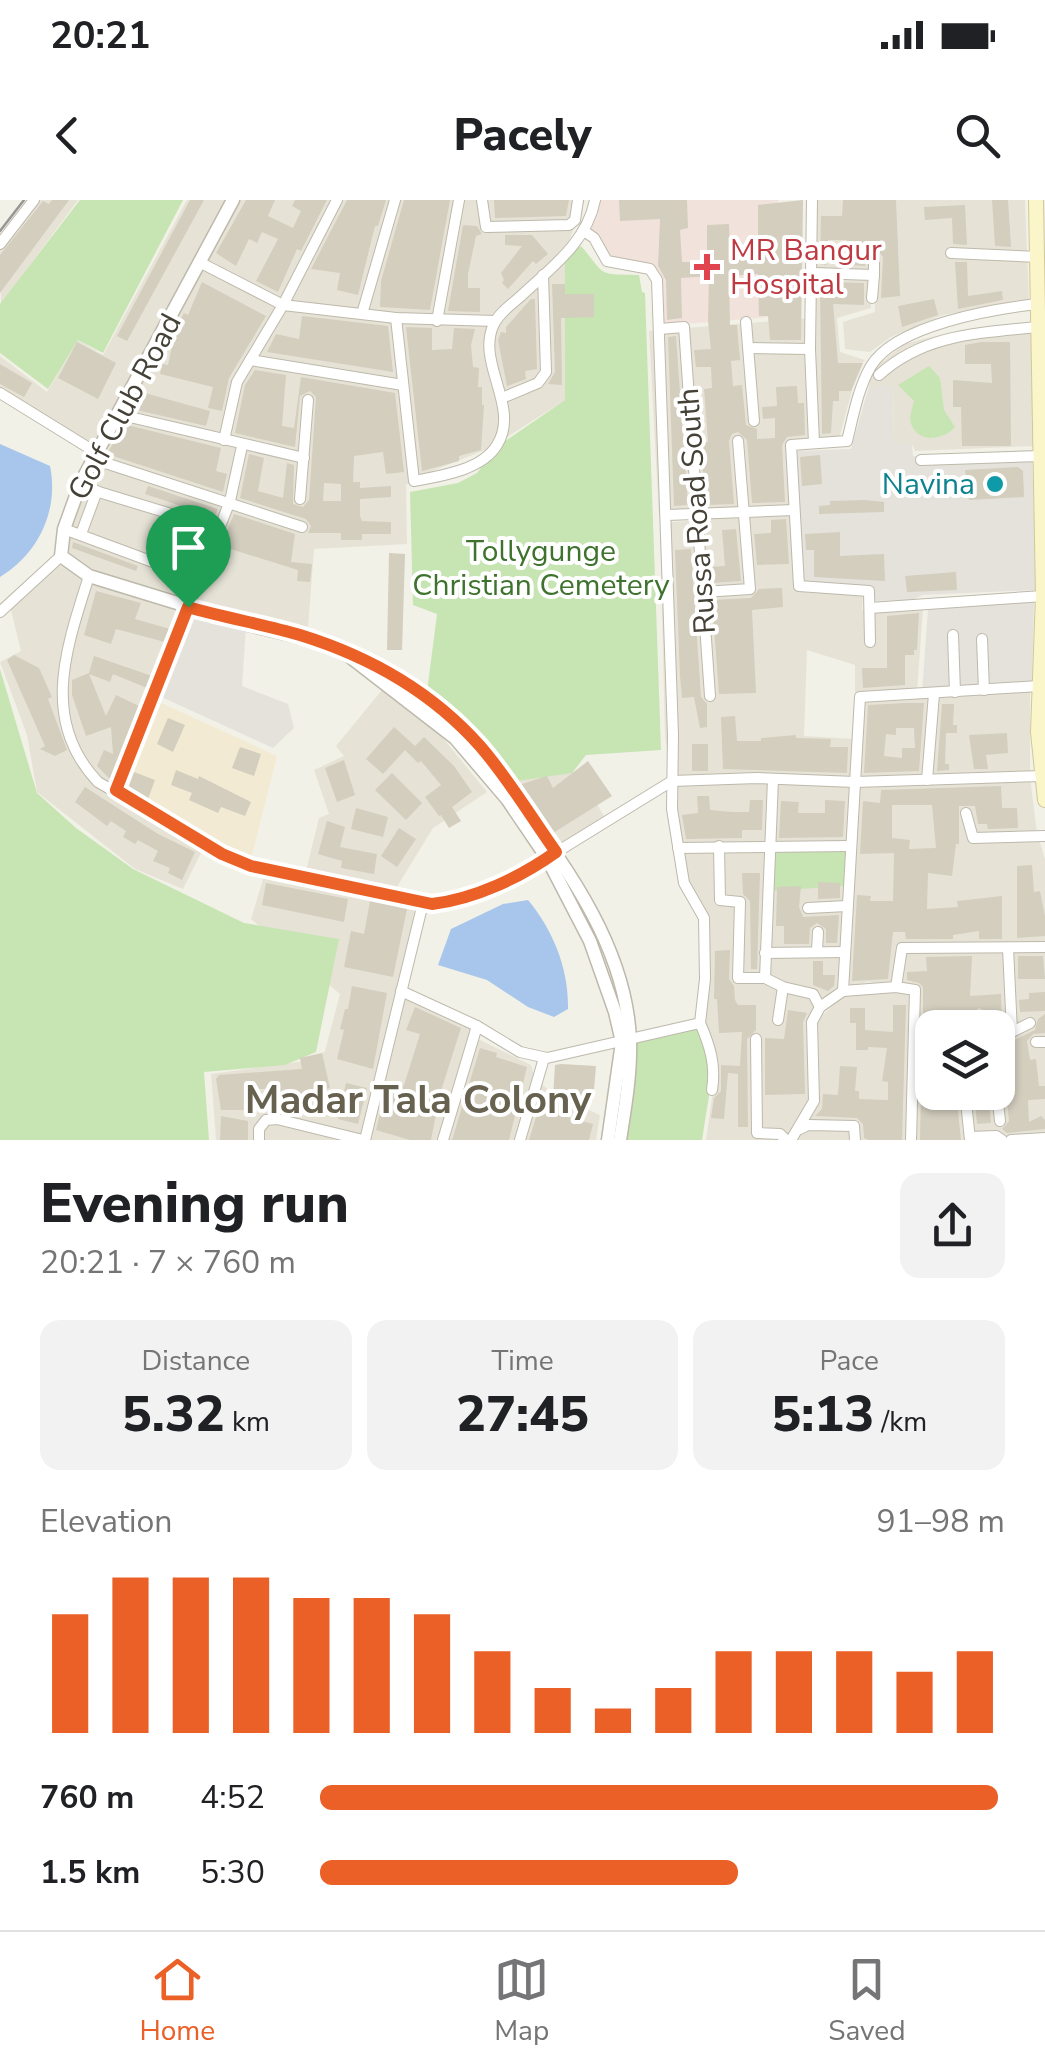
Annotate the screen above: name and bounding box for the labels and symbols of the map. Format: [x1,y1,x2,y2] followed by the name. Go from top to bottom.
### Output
[730,230,882,305] place label: MR Bangur Hospital
[694,254,720,280] marker: MR Bangur Hospital
[59,307,191,507] street label: Golf Club Road
[668,387,726,635] street label: Russa Road South
[882,464,975,505] place label: Navina
[984,473,1006,495] marker: Navina
[146,505,231,608] pin
[412,531,670,606] park label: Tollygunge Christian Cemetery
[245,1073,592,1127] district label: Madar Tala Colony

